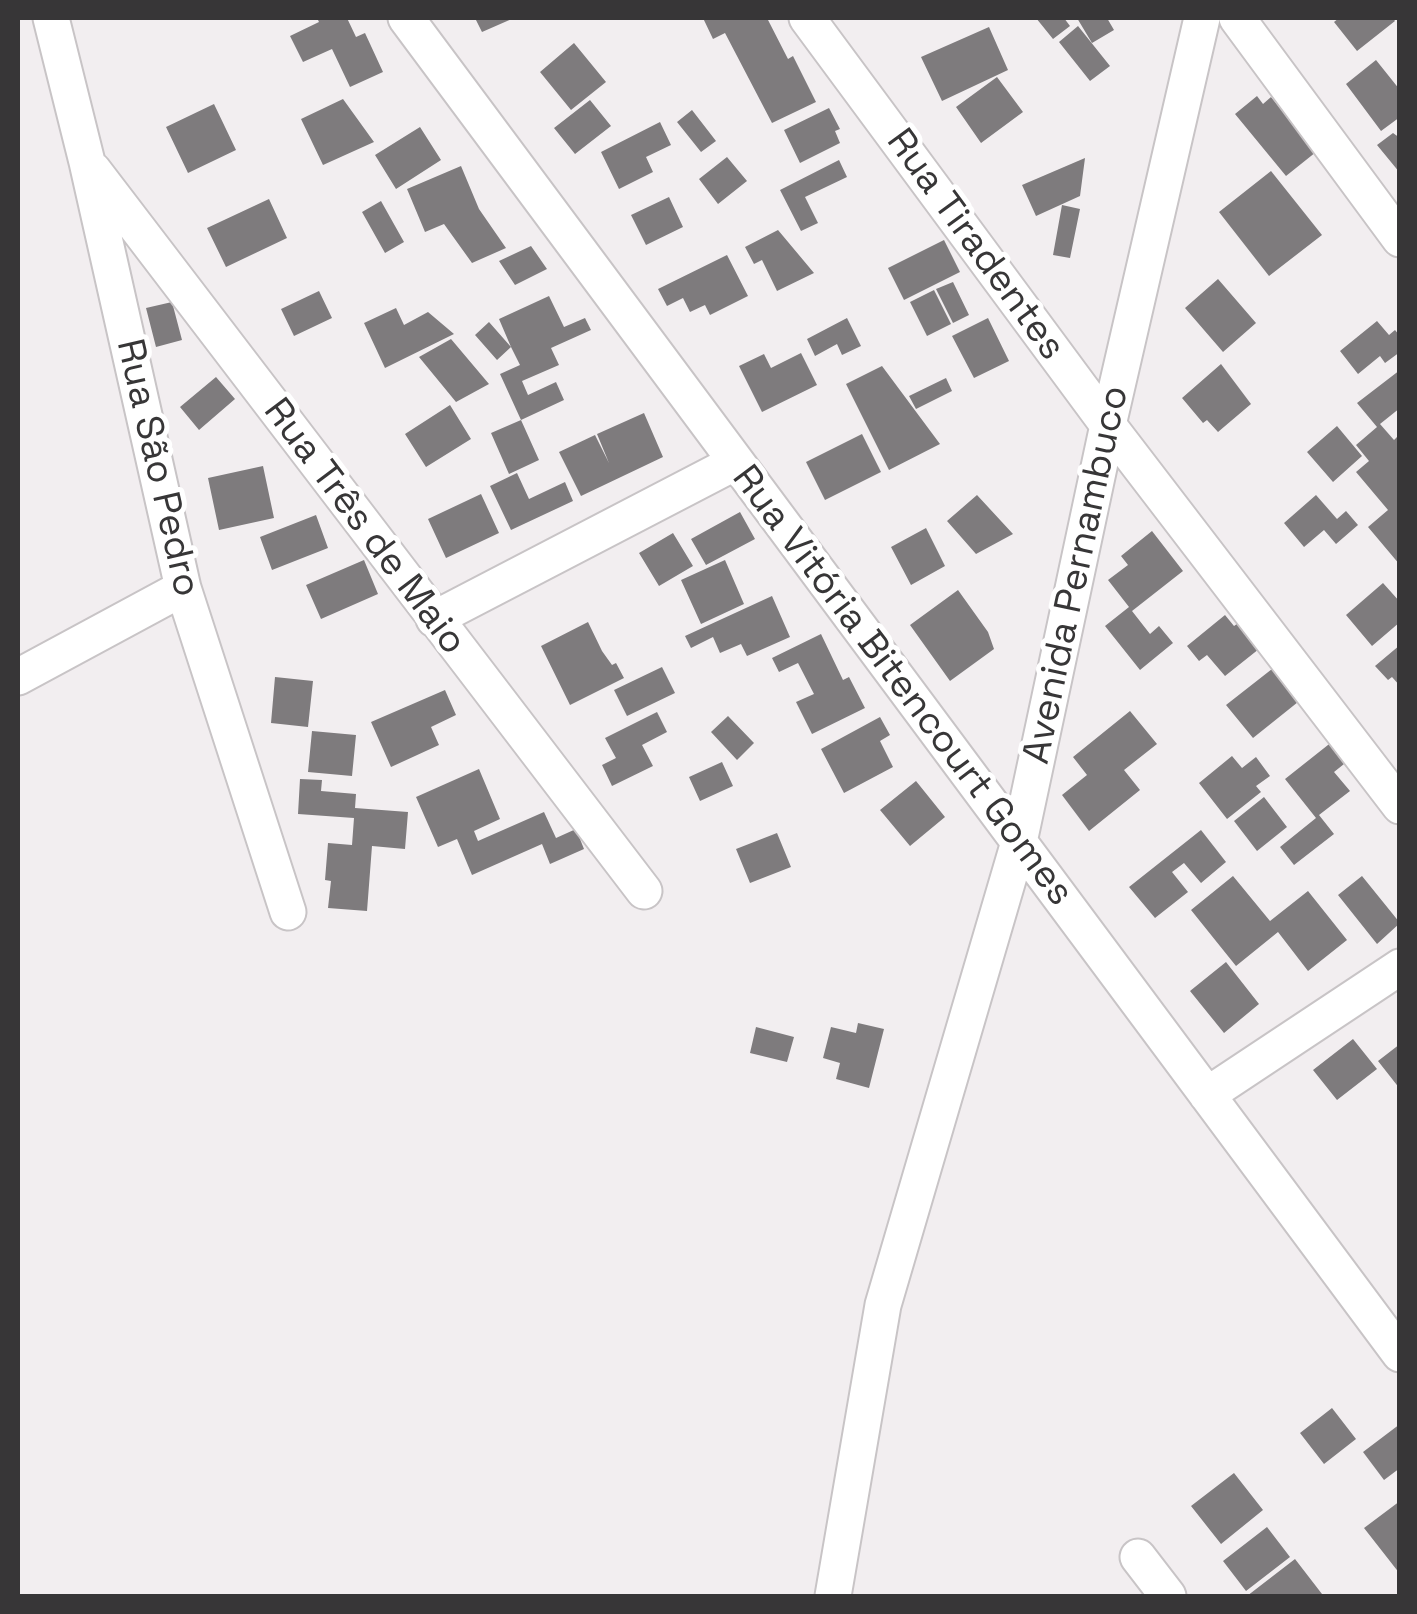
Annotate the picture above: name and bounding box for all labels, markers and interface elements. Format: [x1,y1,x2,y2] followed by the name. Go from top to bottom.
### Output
[876,121,1074,369] street label: Rua Tiradentes
[105,335,209,601] street label: Rua São Pedro
[1015,382,1139,768] street label: Avenida Pernambuco
[253,390,475,664] street label: Rua Três de Maio
[722,457,1082,915] street label: Rua Vitória Bitencourt Gomes

